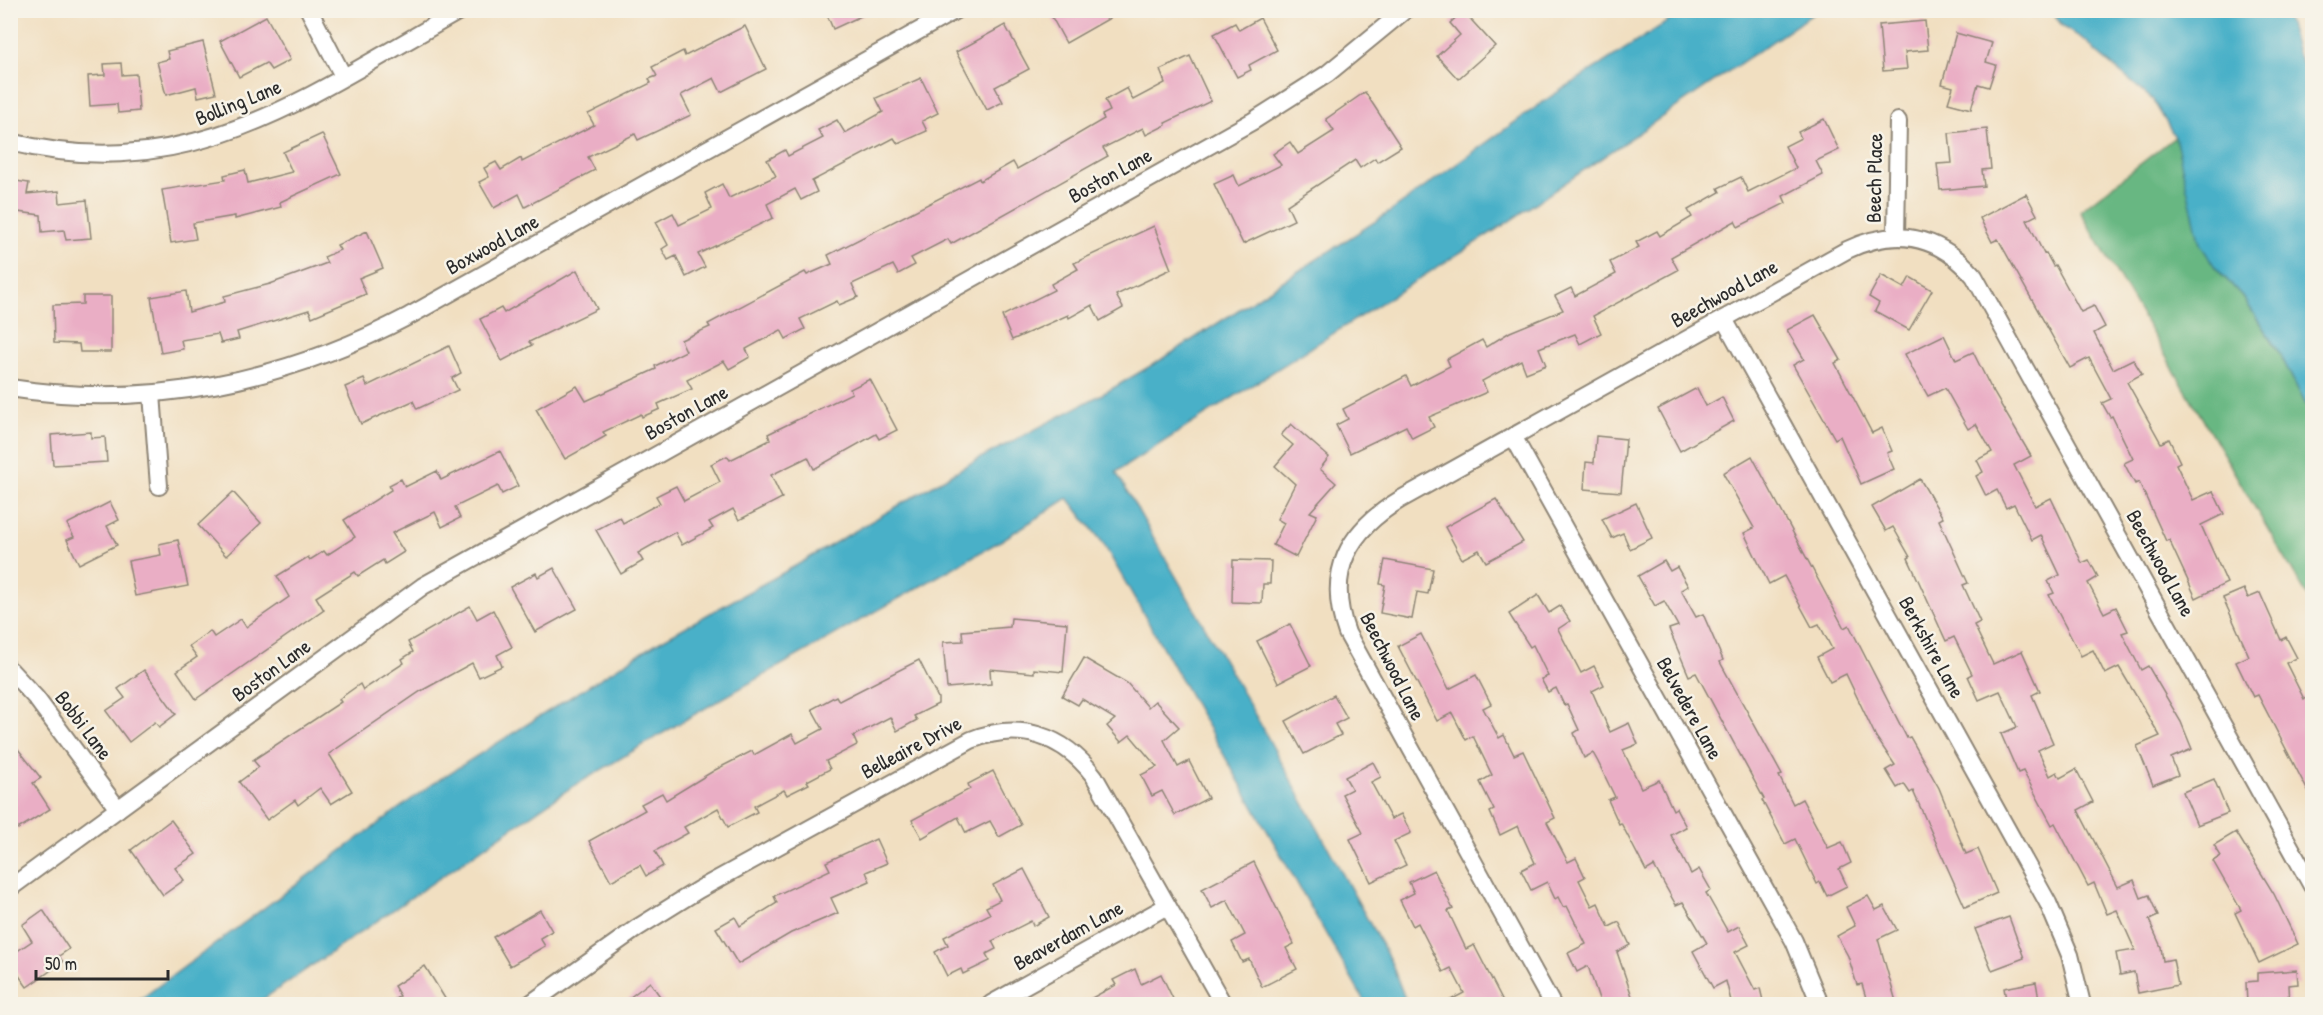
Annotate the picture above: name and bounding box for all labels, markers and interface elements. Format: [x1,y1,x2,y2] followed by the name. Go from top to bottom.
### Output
[191,72,285,132] street label: Bolling Lane
[1859,133,1889,223] street label: Beech Place
[1063,140,1157,210] street label: Boston Lane
[440,207,544,281] street label: Boxwood Lane
[1665,252,1783,334] street label: Beechwood Lane
[639,377,733,447] street label: Boston Lane
[2120,504,2202,622] street label: Beechwood Lane
[1892,591,1972,703] street label: Berkshire Lane
[1353,607,1433,725] street label: Beechwood Lane
[226,631,316,709] street label: Boston Lane
[1650,652,1730,764] street label: Belvedere Lane
[48,684,120,766] street label: Bobbi Lane
[856,708,966,786] street label: Belleaire Drive
[1008,893,1128,977] street label: Beaverdam Lane
[36,943,168,981] scale bar
[45,951,77,976] text: 50 m

